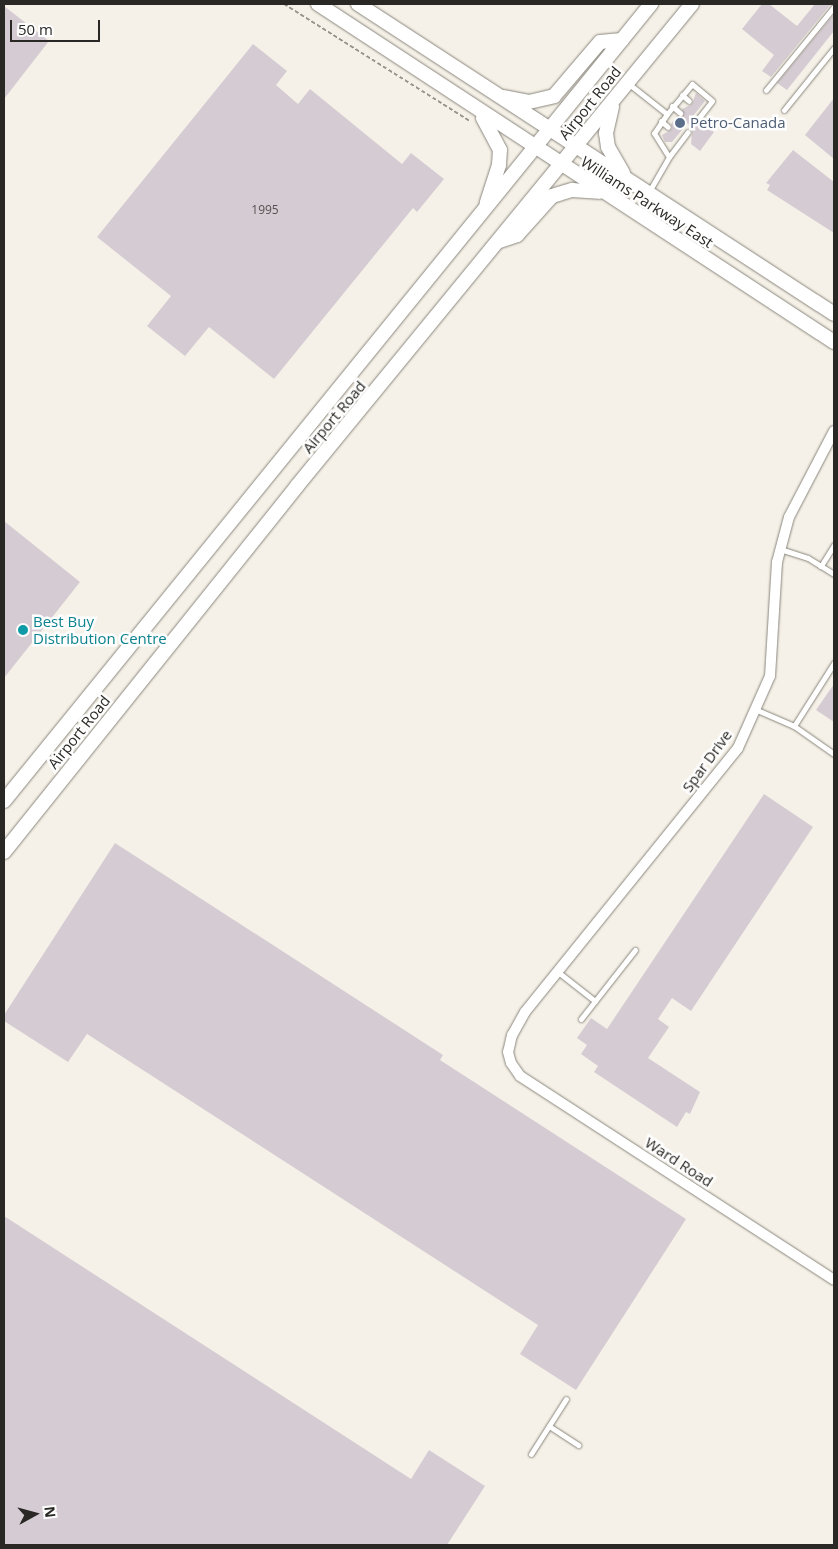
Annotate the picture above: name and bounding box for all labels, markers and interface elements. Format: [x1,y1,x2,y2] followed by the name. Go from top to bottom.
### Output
[12,10,102,42] scale bar
[18,19,53,39] text: 50 m
[555,63,625,143] street label: Airport Road
[690,114,786,132] place label: Petro-Canada
[674,117,686,129] marker: Petro-Canada
[577,152,717,252] street label: Williams Parkway East
[251,203,279,217] house number: 1995
[299,377,369,457] street label: Airport Road
[33,612,167,647] place label: Best Buy Distribution Centre
[17,624,29,636] marker: Best Buy Distribution Centre
[44,692,114,772] street label: Airport Road
[678,726,736,796] street label: Spar Drive
[642,1133,716,1191] street label: Ward Road
[10,1489,60,1539] north arrow
[40,1505,61,1519] text: N

